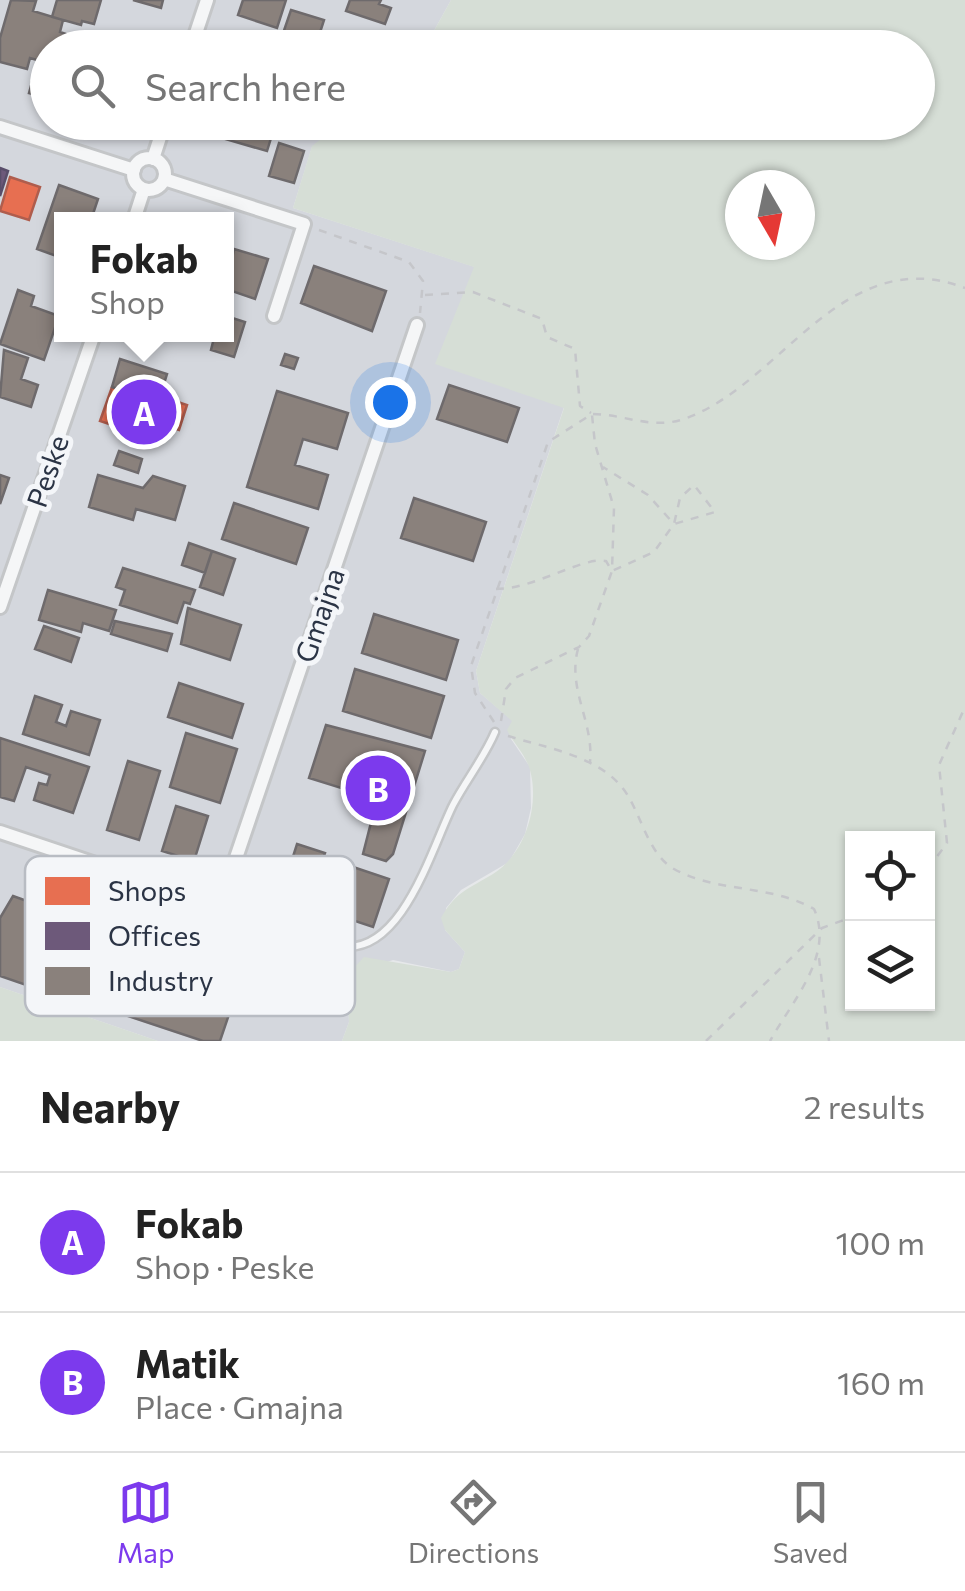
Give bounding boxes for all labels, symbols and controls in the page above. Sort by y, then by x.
search box [30,30,935,140]
icon: search [65,58,120,113]
text: Search here [145,62,346,109]
north arrow [725,170,815,260]
popup [54,212,234,342]
text: Fokab [90,234,198,281]
text: Shop [90,281,165,321]
pin: A [112,374,176,450]
your location [365,377,416,428]
street label: Peske [19,431,75,511]
street label: Gmajna [287,563,351,667]
pin: B [346,750,410,826]
map controls [845,831,935,1011]
button: locate [845,831,935,921]
legend [25,856,355,1016]
text: Shops [108,873,186,907]
text: Offices [108,918,201,952]
button: layers [845,921,935,1011]
text: Industry [108,963,214,997]
text: Nearby [40,1080,180,1132]
text: 2 results [804,1086,925,1126]
text: Fokab [135,1199,244,1246]
text: A [61,1222,84,1262]
text: 100 m [836,1222,925,1262]
text: Shop · Peske [135,1246,314,1286]
text: Matik [135,1339,240,1386]
text: B [62,1362,83,1402]
text: 160 m [837,1362,925,1402]
text: Place · Gmajna [135,1386,344,1426]
tab: Map [117,1475,174,1569]
tab: Directions [408,1475,539,1569]
tab: Saved [773,1475,848,1569]

